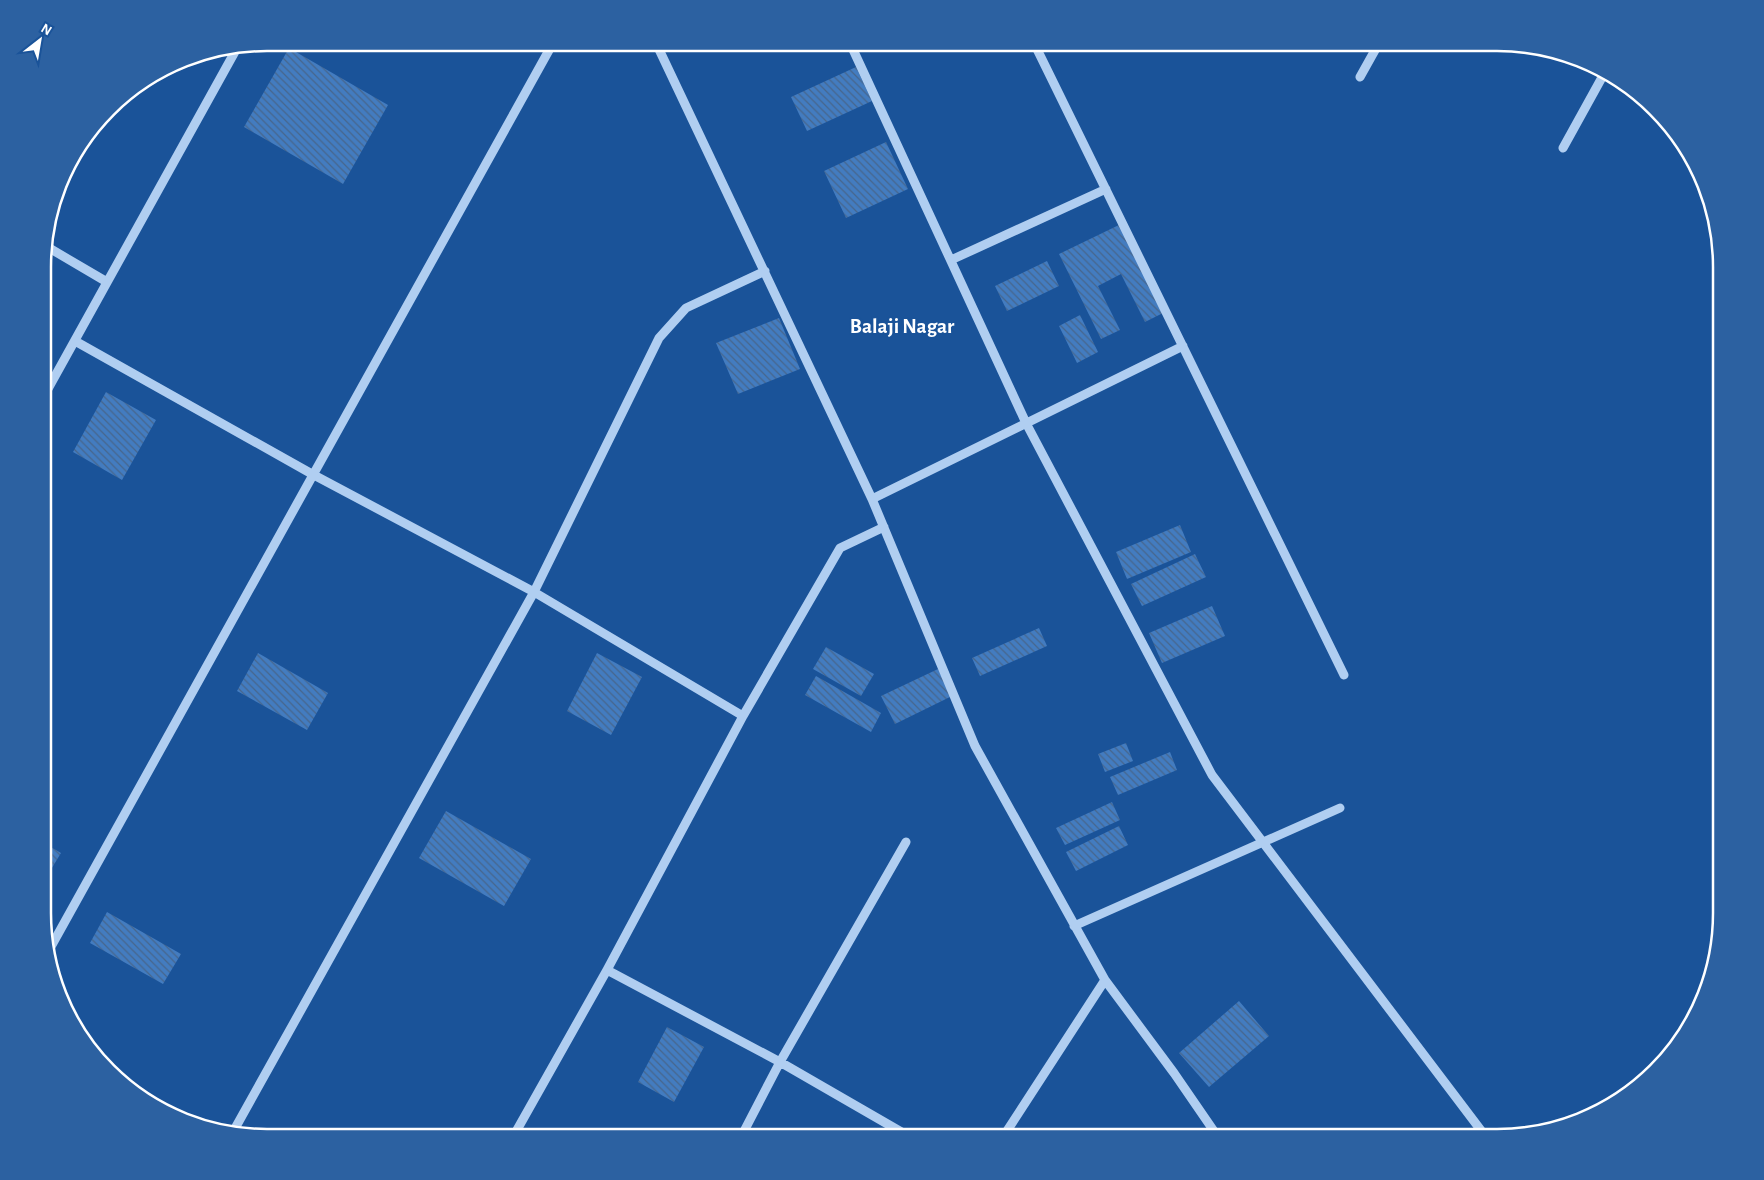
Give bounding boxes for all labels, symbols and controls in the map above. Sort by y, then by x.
north arrow [15,15,65,65]
text: N [38,21,54,38]
district label: Balaji Nagar [850,316,955,337]

